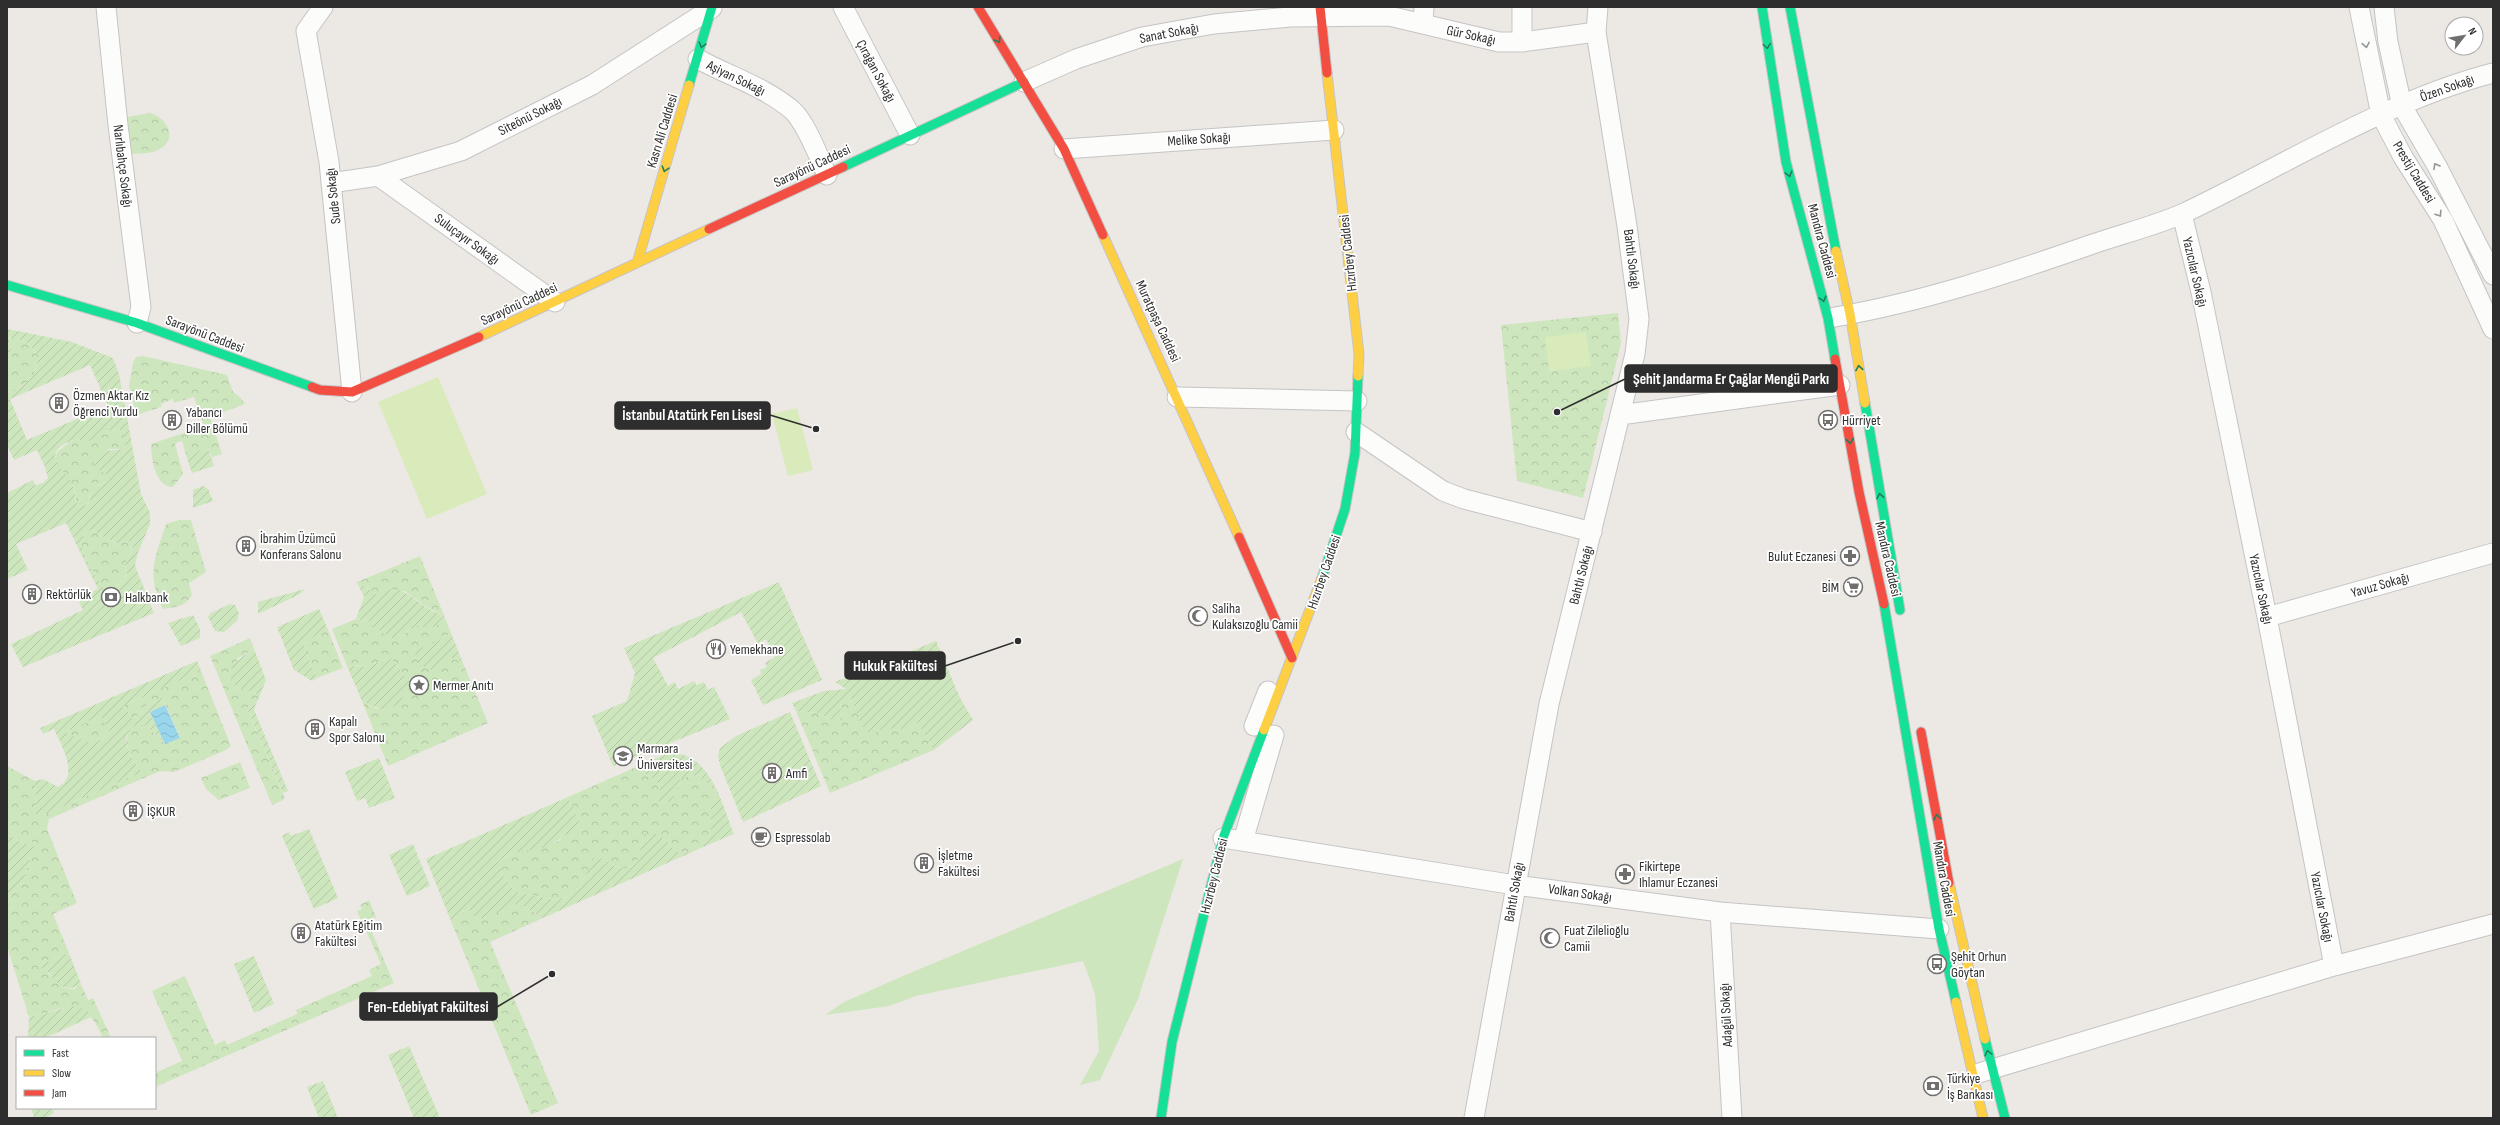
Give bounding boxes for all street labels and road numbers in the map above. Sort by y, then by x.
street label: Sanat Sokağı [1138,19,1200,47]
street label: Gür Sokağı [1445,22,1497,48]
street label: Çırağan Sokağı [852,37,900,105]
street label: Aşiyan Sokağı [703,56,768,99]
street label: Özen Sokağı [2418,70,2476,106]
street label: Kasrı Ali Caddesi [643,92,681,170]
street label: Siteönü Sokağı [495,93,565,139]
street label: Narlıbahçe Sokağı [110,124,136,208]
street label: Melike Sokağı [1167,128,1231,150]
street label: Prestij Caddesi [2389,138,2439,206]
street label: Sarayönü Caddesi [771,141,853,191]
street label: Sude Sokağı [322,167,344,225]
street label: Mandıra Caddesi [1804,202,1840,280]
street label: Suluçayır Sokağı [431,210,503,268]
street label: Hızırbey Caddesi [1336,214,1360,292]
street label: Bahtlı Sokağı [1620,228,1644,290]
street label: Yazıcılar Sokağı [2179,235,2211,309]
street label: Muratpaşa Caddesi [1132,277,1184,365]
street label: Sarayönü Caddesi [478,279,560,329]
street label: Sarayönü Caddesi [163,311,247,357]
street label: Mandıra Caddesi [1871,520,1905,598]
street label: Hızırbey Caddesi [1303,533,1345,611]
street label: Bahtlı Sokağı [1565,544,1597,606]
street label: Yazıcılar Sokağı [2245,552,2277,626]
street label: Yavuz Sokağı [2349,569,2411,601]
street label: Hızırbey Caddesi [1196,836,1232,916]
street label: Mandıra Caddesi [1929,840,1959,918]
street label: Bahtlı Sokağı [1500,861,1528,923]
street label: Yazıcılar Sokağı [2307,870,2337,944]
street label: Volkan Sokağı [1547,880,1613,906]
street label: Adagül Sokağı [1716,983,1736,1048]

